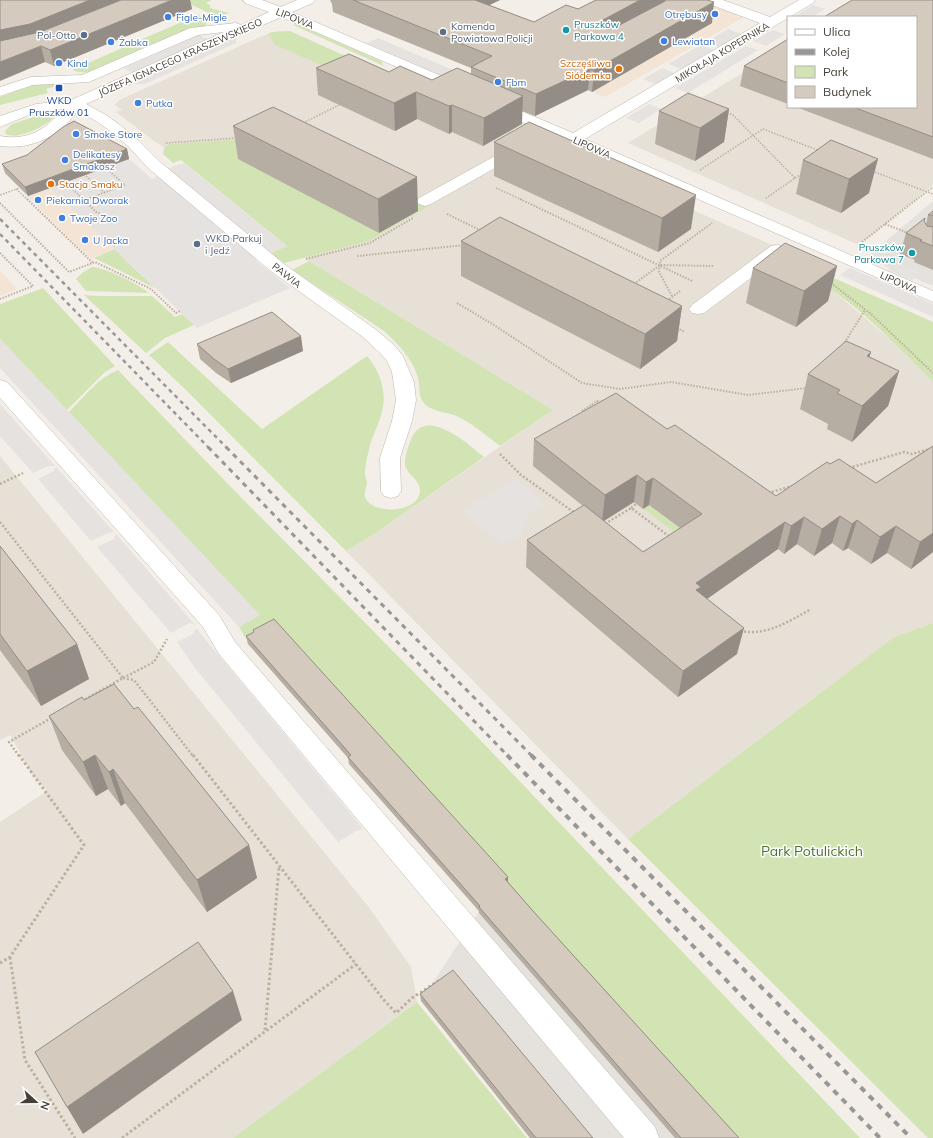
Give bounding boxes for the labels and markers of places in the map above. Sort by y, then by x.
place label: Otrębusy [665,8,708,21]
marker: Otrębusy [710,9,720,19]
place label: Figle-Migle [176,11,227,24]
marker: Figle-Migle [163,12,173,22]
place label: Pruszków Parkowa 4 [574,18,624,43]
place label: Komenda Powiatowa Policji [451,20,533,45]
marker: Pruszków Parkowa 4 [561,25,571,35]
marker: Komenda Powiatowa Policji [438,27,448,37]
place label: Pol-Otto [37,29,76,42]
marker: Pol-Otto [79,30,89,40]
place label: Lewiatan [672,35,715,48]
place label: Żabka [119,36,148,49]
marker: Lewiatan [659,36,669,46]
marker: Żabka [106,37,116,47]
place label: Kind [67,57,88,70]
place label: Szczęśliwa Siódemka [560,57,611,82]
marker: Kind [54,58,64,68]
marker: Szczęśliwa Siódemka [614,64,624,74]
place label: Fbm [506,76,527,89]
marker: Fbm [493,77,503,87]
marker: WKD Pruszków 01 [54,83,64,93]
place label: WKD Pruszków 01 [29,94,89,119]
place label: Putka [146,97,173,110]
marker: Putka [133,98,143,108]
place label: Smoke Store [84,128,142,141]
marker: Smoke Store [71,129,81,139]
place label: Delikatesy Smakosz [73,148,122,173]
marker: Delikatesy Smakosz [60,155,70,165]
place label: Stacja Smaku [59,178,123,191]
marker: Stacja Smaku [46,179,56,189]
place label: Piekarnia Dworak [46,194,129,207]
marker: Piekarnia Dworak [33,195,43,205]
place label: Twoje Zoo [70,212,118,225]
marker: Twoje Zoo [57,213,67,223]
place label: WKD Parkuj i Jedź [205,232,262,257]
place label: U Jacka [93,234,128,247]
marker: U Jacka [80,235,90,245]
marker: WKD Parkuj i Jedź [192,239,202,249]
place label: Pruszków Parkowa 7 [854,241,904,266]
marker: Pruszków Parkowa 7 [907,248,917,258]

